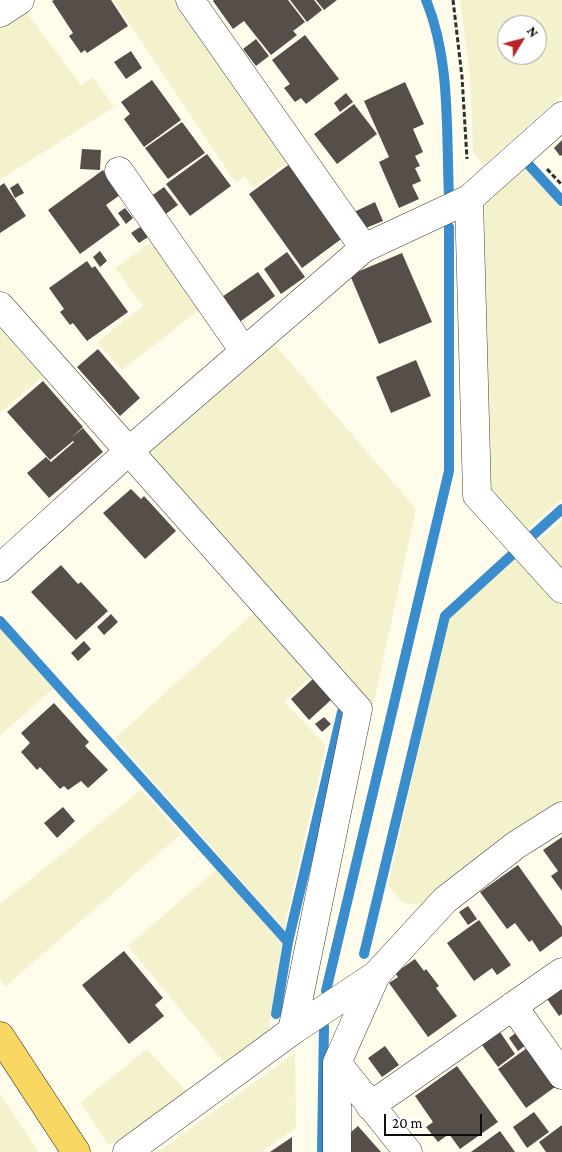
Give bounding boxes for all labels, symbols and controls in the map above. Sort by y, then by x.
north arrow [497,15,547,65]
text: N [524,23,542,40]
scale bar [387,1104,484,1136]
text: 20 m [392,1115,423,1131]

